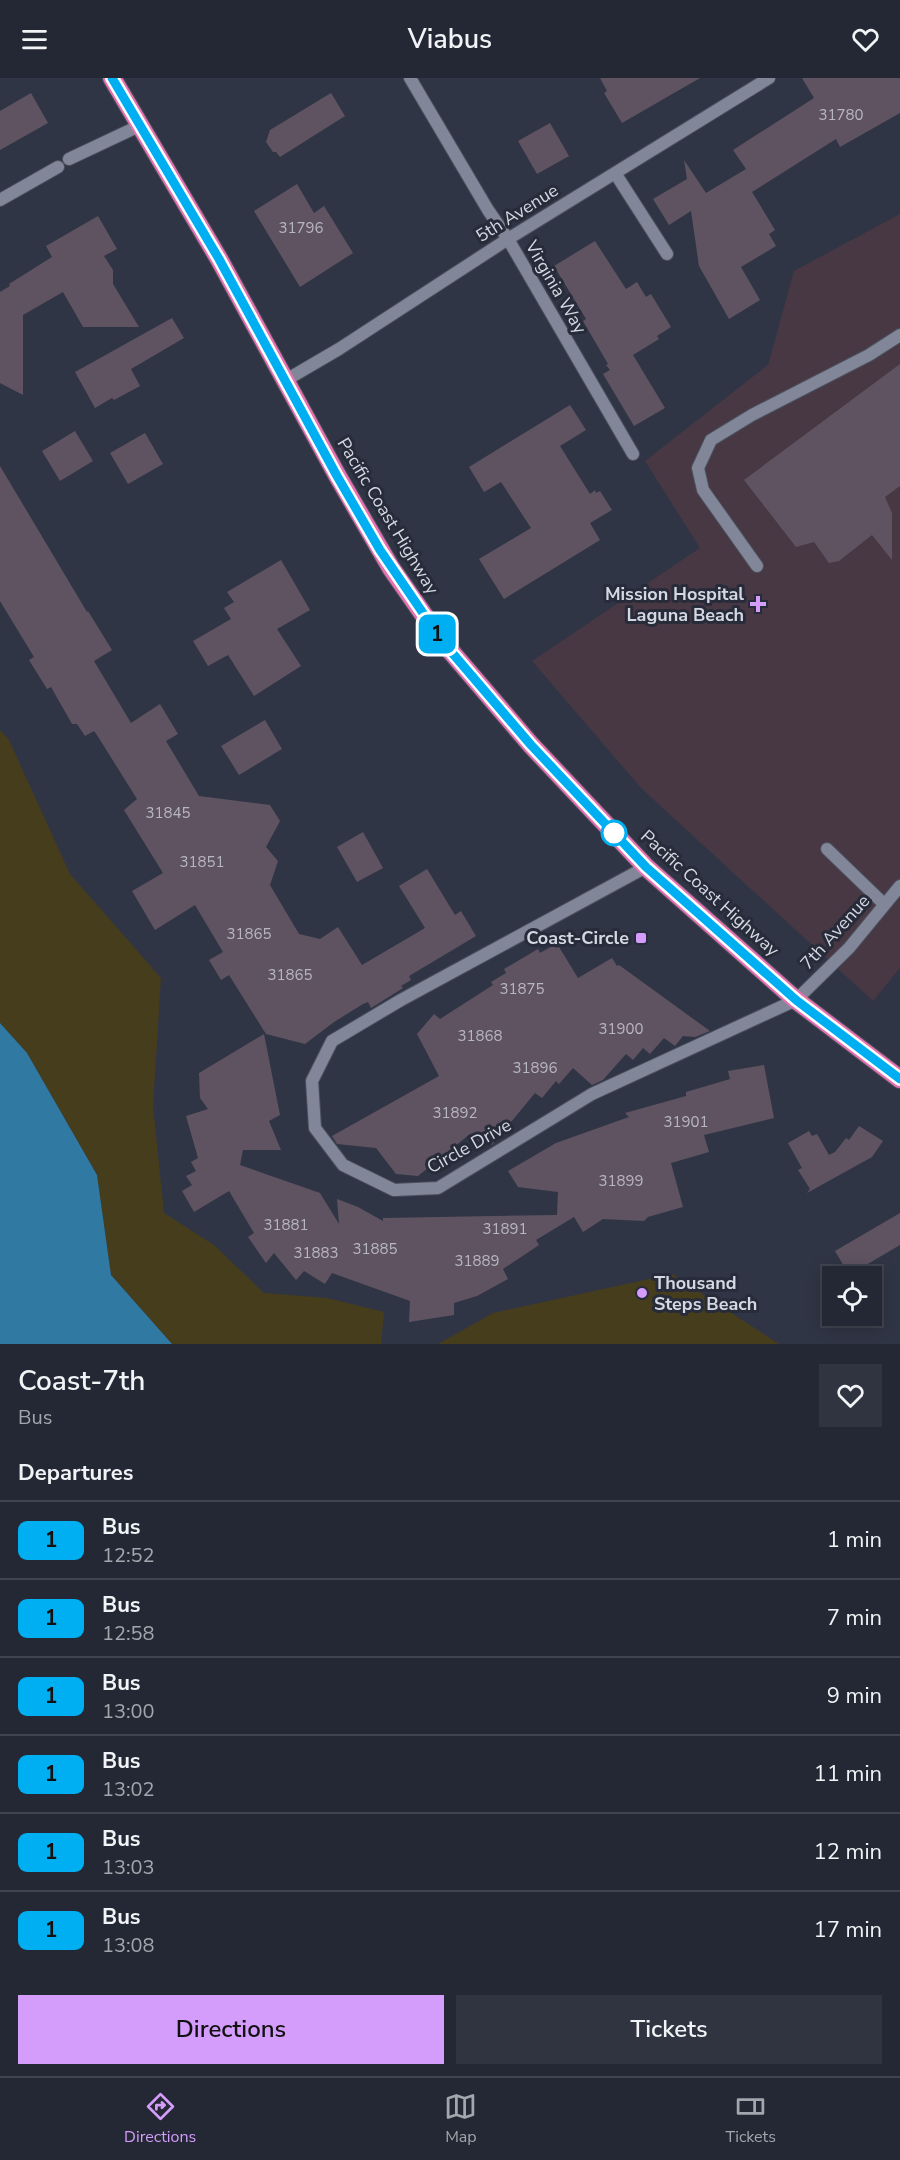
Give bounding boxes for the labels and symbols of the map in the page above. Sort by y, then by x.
house number: 31780 [818,105,864,125]
street label: 5th Avenue [471,178,563,248]
house number: 31796 [278,218,324,238]
street label: Virginia Way [519,235,593,339]
street label: Pacific Coast Highway [332,433,445,599]
place label: Mission Hospital Laguna Beach [605,582,744,627]
marker: Mission Hospital Laguna Beach [749,595,767,613]
line badge: 1 [418,614,456,654]
house number: 31845 [145,803,191,823]
unlabelled marker [601,820,627,846]
street label: Pacific Coast Highway [636,824,785,962]
house number: 31851 [179,852,225,872]
street label: 7th Avenue [795,889,875,975]
house number: 31865 [226,924,272,944]
place label: Coast-Circle [526,926,629,950]
marker: Coast-Circle [634,931,648,945]
house number: 31865 [267,965,313,985]
house number: 31875 [499,979,545,999]
house number: 31900 [598,1019,644,1039]
house number: 31868 [457,1026,503,1046]
house number: 31896 [512,1058,558,1078]
house number: 31892 [432,1103,478,1123]
house number: 31901 [663,1112,709,1132]
street label: Circle Drive [422,1113,516,1179]
house number: 31899 [598,1171,644,1191]
house number: 31881 [263,1215,309,1235]
house number: 31891 [482,1219,528,1239]
house number: 31885 [352,1239,398,1259]
house number: 31883 [293,1243,339,1263]
house number: 31889 [454,1251,500,1271]
place label: Thousand Steps Beach [654,1271,757,1316]
marker: Thousand Steps Beach [635,1286,649,1300]

